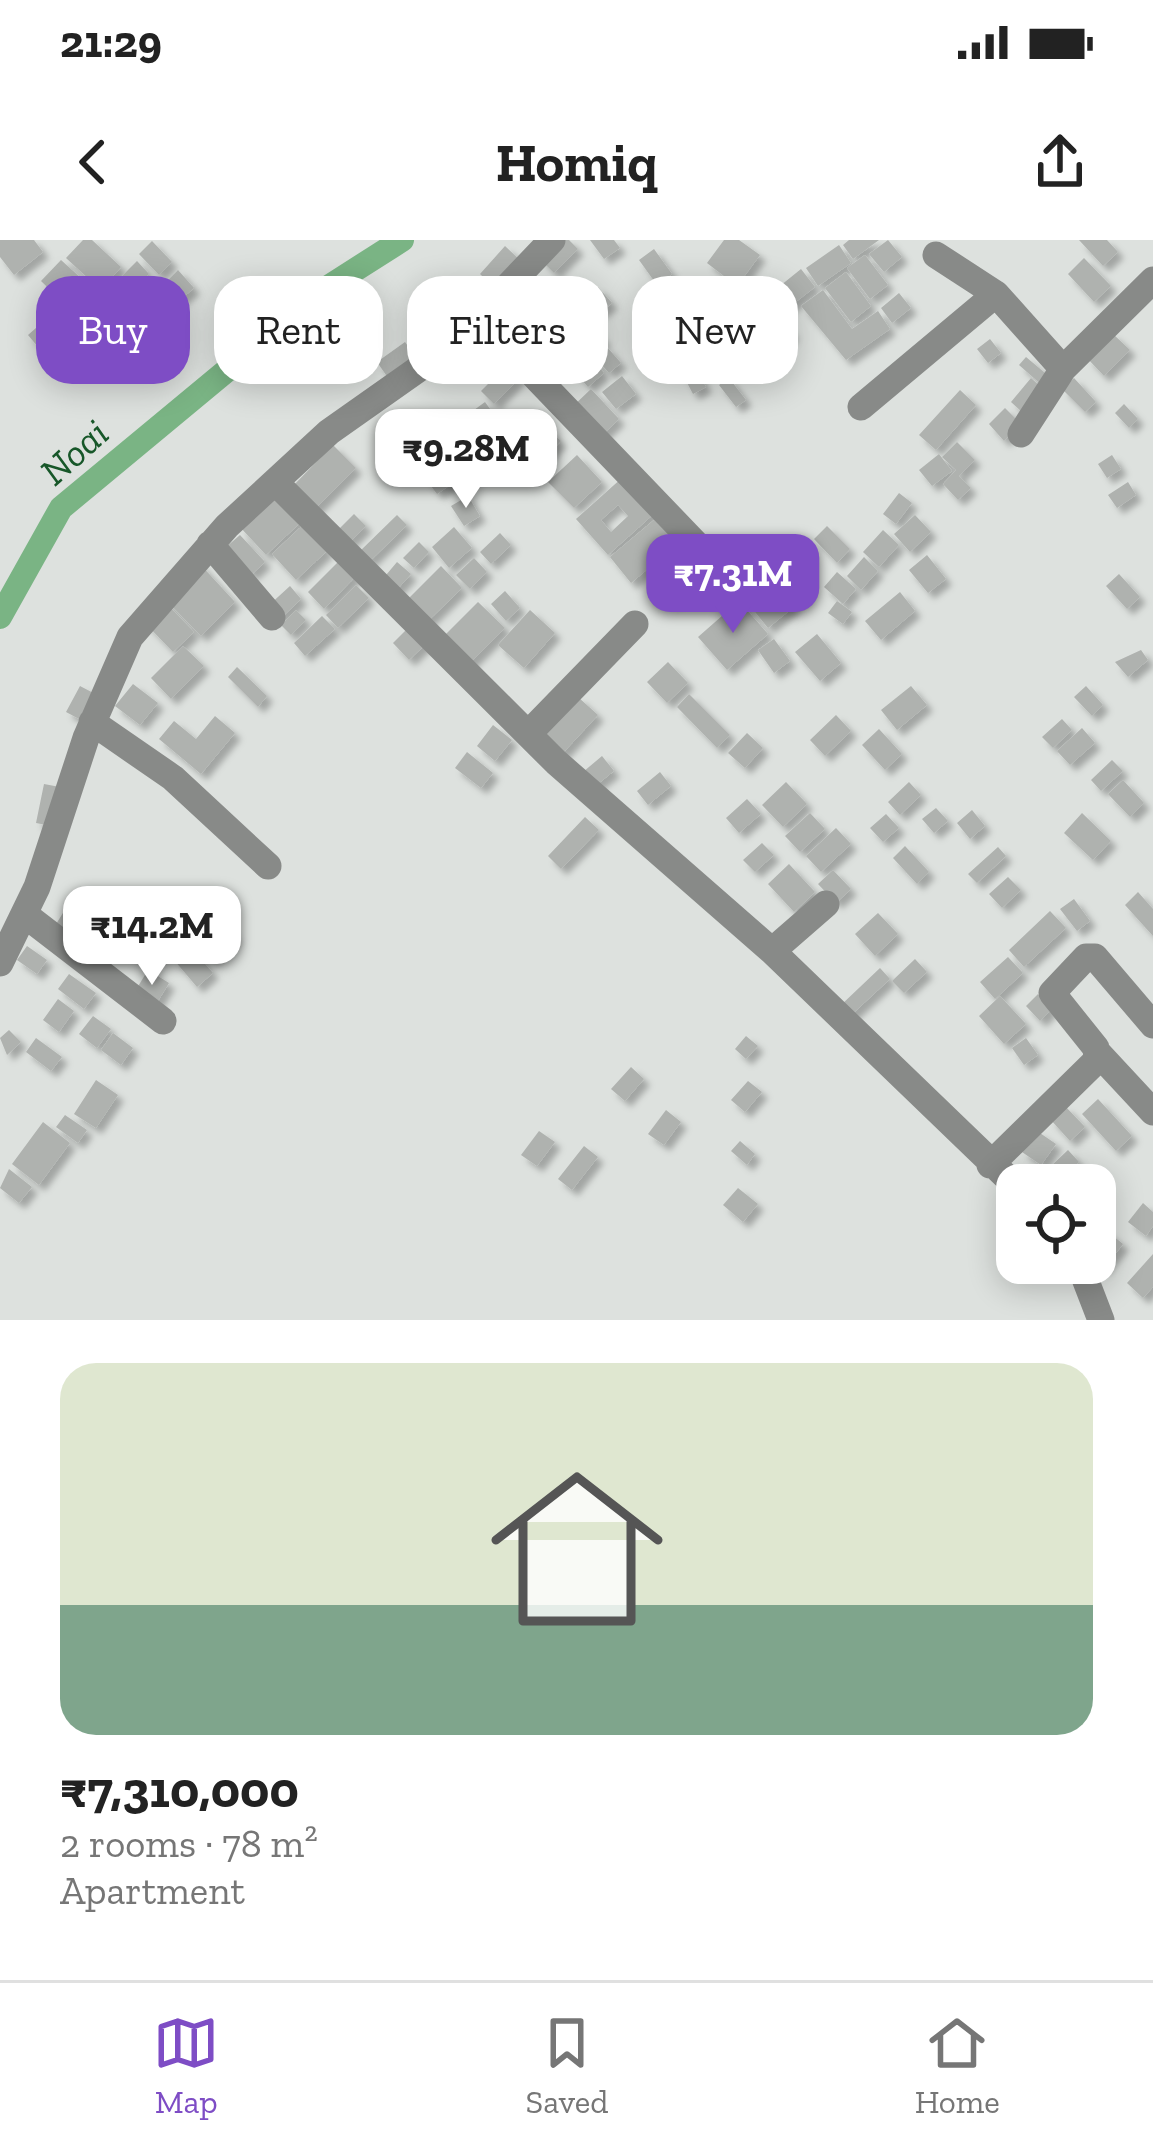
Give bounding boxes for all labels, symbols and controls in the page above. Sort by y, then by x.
text: 21:29 [60,15,162,69]
icon: back [60,129,126,195]
icon: share [1027,129,1093,195]
text: Homiq [496,130,657,195]
chip: Buy [36,276,190,384]
chip: Rent [214,276,383,384]
chip: Filters [407,276,608,384]
chip: New [632,276,798,384]
water label: Noai [30,409,118,495]
pin: ₹9.28M [368,409,564,511]
text: ₹9.28M [402,424,530,471]
pin: ₹7.31M [635,534,831,636]
text: ₹7.31M [673,549,793,596]
pin: ₹14.2M [54,886,250,988]
text: ₹14.2M [90,901,214,948]
map controls [996,1164,1116,1284]
button: locate [996,1164,1116,1284]
icon: home [469,1441,685,1657]
text: ₹7,310,000 [60,1759,299,1820]
text: 2 rooms · 78 m² [60,1820,318,1867]
text: Apartment [60,1867,245,1914]
tab: Map [153,2010,219,2121]
tab: Saved [526,2010,608,2121]
tab: Home [915,2010,1000,2121]

